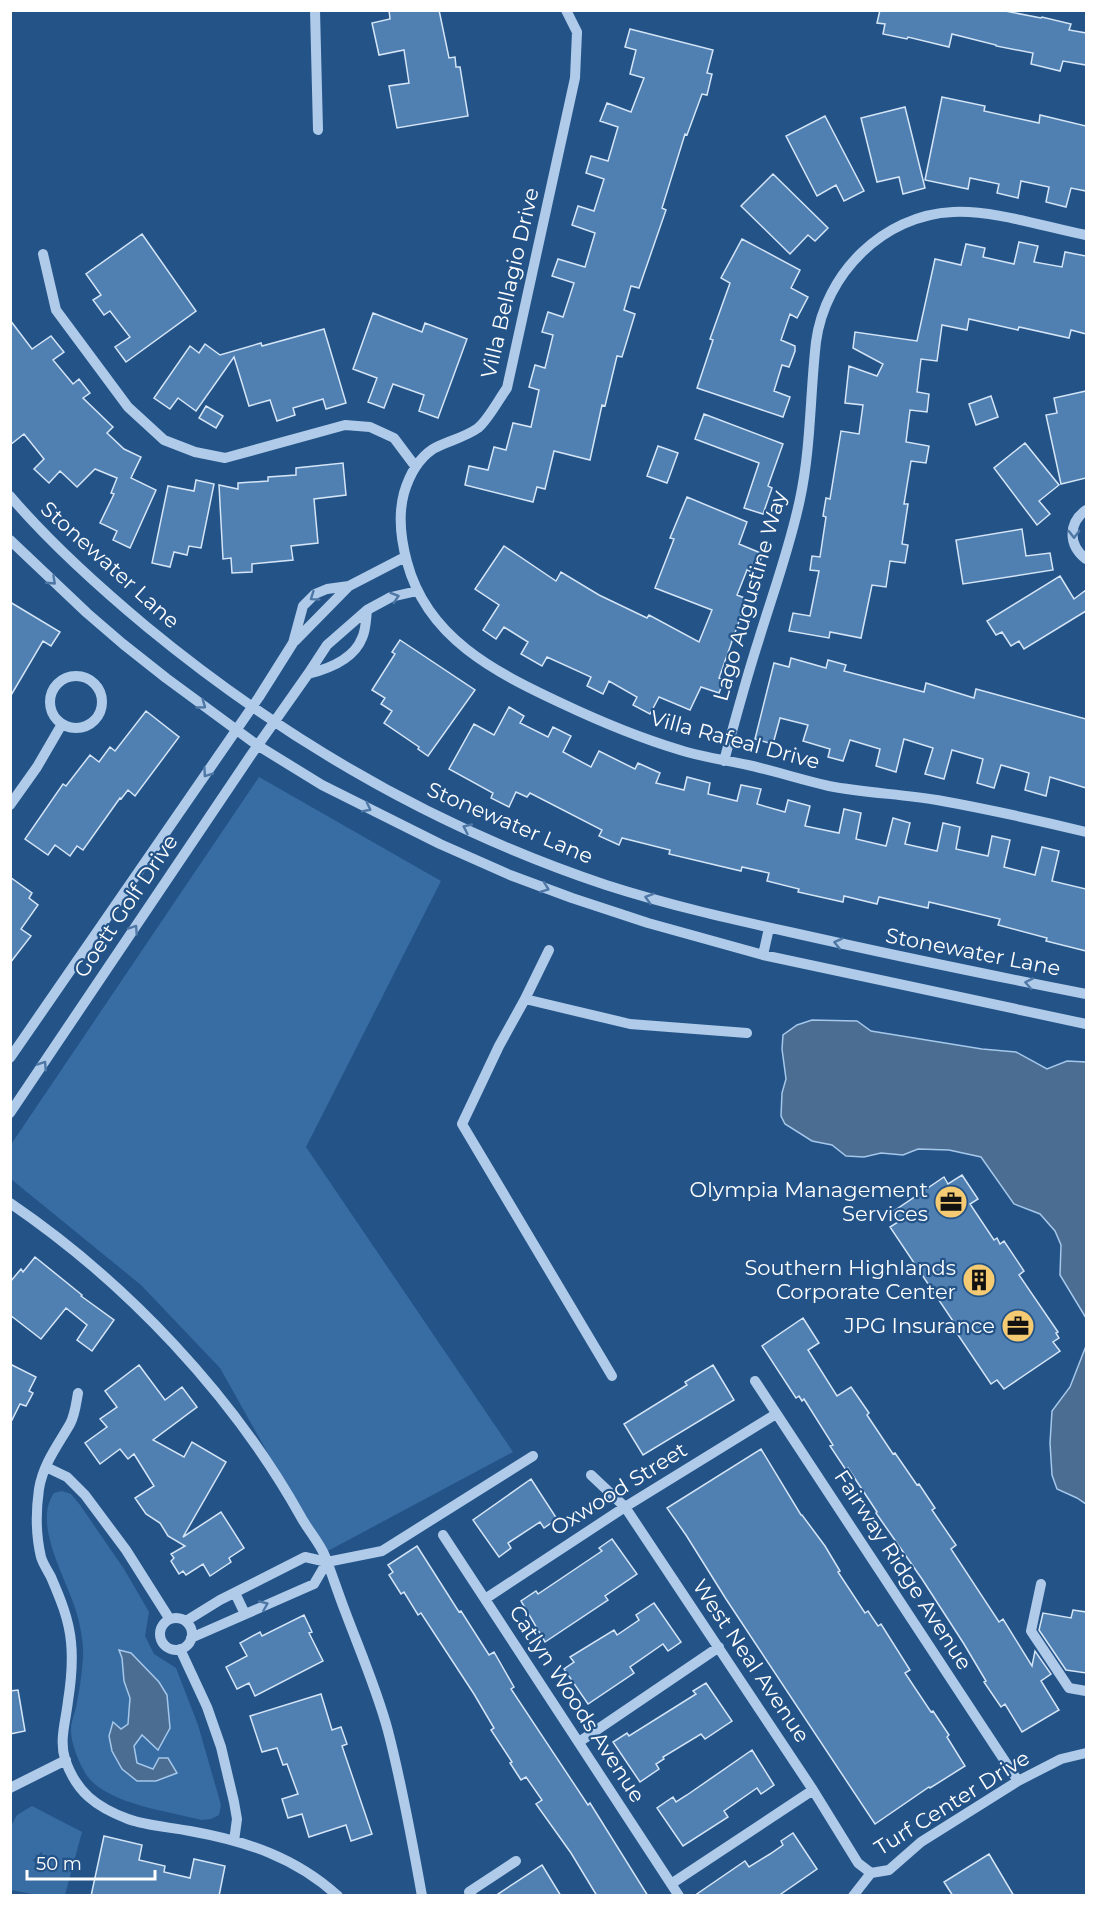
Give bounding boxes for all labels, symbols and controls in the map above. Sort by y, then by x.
street label: Villa Bellagio Drive [475,185,544,381]
street label: Lago Augustine Way [708,487,792,704]
street label: Stonewater Lane [36,496,185,633]
one-way arrow [1068,530,1080,539]
one-way arrow [45,573,56,584]
one-way arrow [310,589,321,600]
one-way arrow [389,592,400,604]
one-way arrow [196,698,207,709]
street label: Villa Rafeal Drive [648,705,823,774]
one-way arrow [203,766,214,777]
street label: Stonewater Lane [424,776,597,869]
one-way arrow [361,801,372,813]
one-way arrow [462,824,473,836]
street label: Goett Golf Drive [69,829,183,982]
one-way arrow [539,881,550,894]
one-way arrow [644,893,655,905]
street label: Stonewater Lane [883,922,1063,981]
one-way arrow [127,925,138,936]
one-way arrow [833,938,843,951]
one-way arrow [1024,977,1034,990]
one-way arrow [36,1060,47,1071]
place label: Olympia Management Services [690,1177,928,1226]
office icon: Olympia Management Services [933,1184,969,1220]
place label: Southern Highlands Corporate Center [744,1255,956,1304]
building icon: Southern Highlands Corporate Center [961,1262,997,1298]
office icon: JPG Insurance [1000,1308,1036,1344]
place label: JPG Insurance [843,1313,995,1338]
street label: Oxwood Street [546,1437,691,1540]
street label: Fairway Ridge Avenue [829,1465,977,1674]
street label: West Neal Avenue [688,1574,815,1747]
street label: Catlyn Woods Avenue [504,1600,651,1807]
one-way arrow [258,1601,269,1613]
street label: Turf Center Drive [870,1745,1034,1860]
scale bar [27,1843,154,1881]
text: 50 m [36,1853,82,1875]

